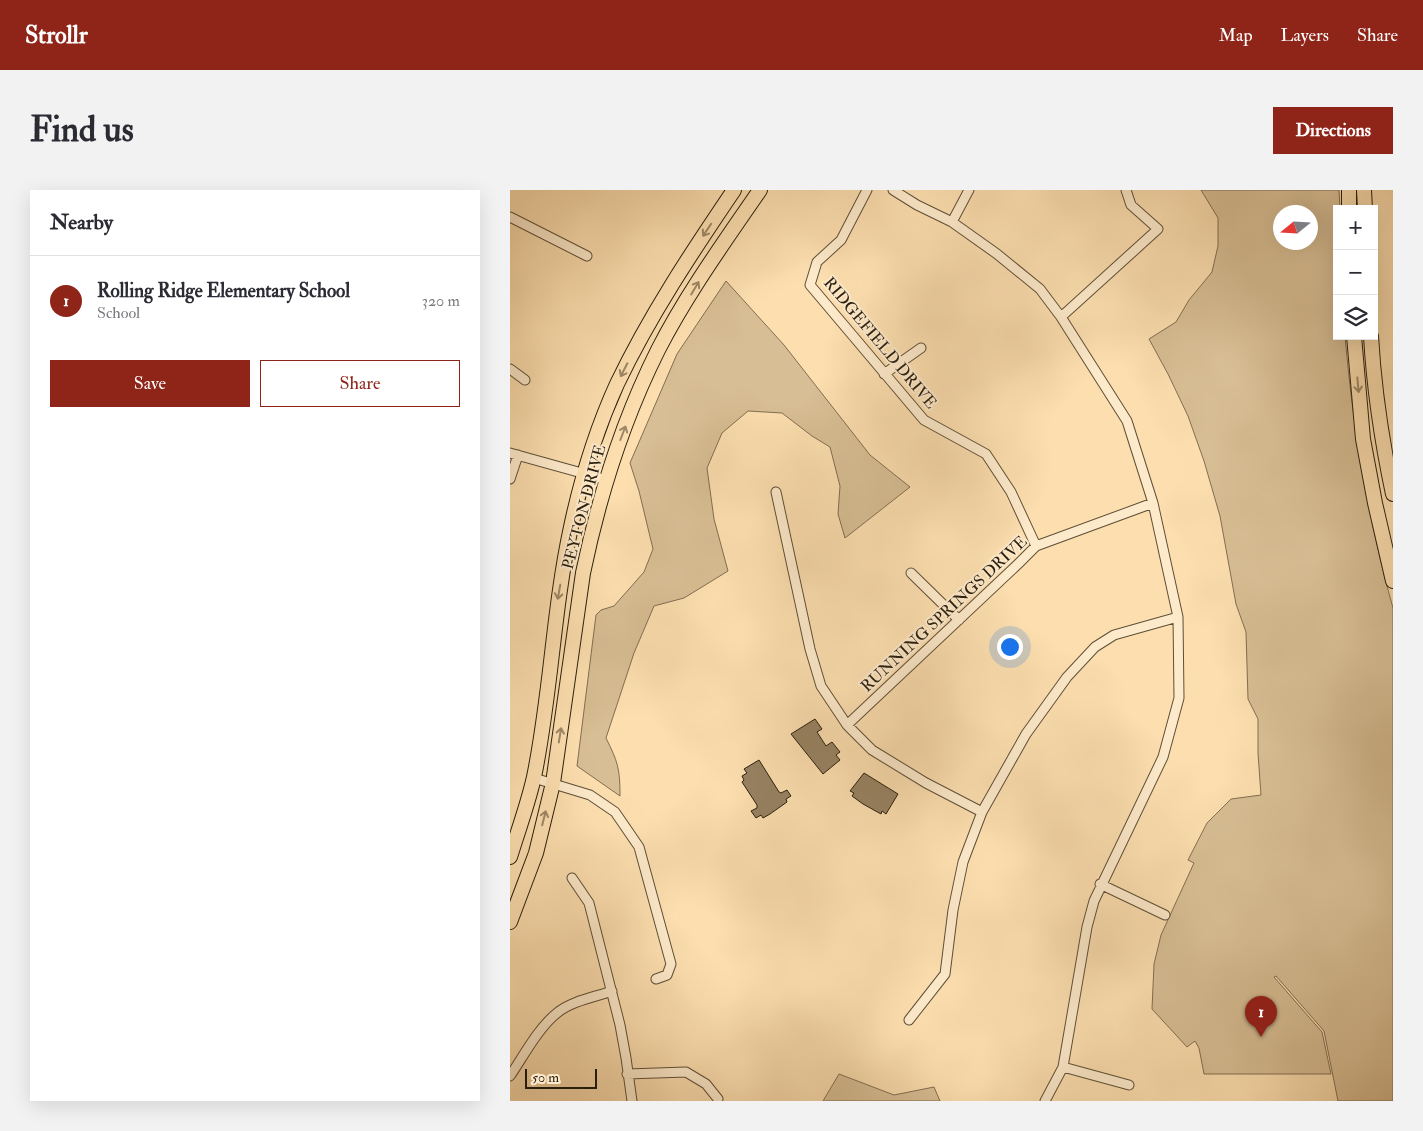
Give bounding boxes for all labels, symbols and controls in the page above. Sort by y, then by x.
text: Strollr [25,20,88,51]
text: Map [1219,24,1253,47]
text: Layers [1281,24,1329,47]
text: Share [1357,24,1398,47]
button: Directions [1273,107,1393,154]
text: Find us [30,108,134,152]
north arrow [1273,205,1318,250]
map controls [1333,205,1378,340]
button: + [1333,205,1378,250]
text: Nearby [50,209,113,236]
one-way arrow [702,223,712,237]
button: − [1333,250,1378,295]
street label: RIDGEFIELD DRIVE [819,273,941,413]
text: Rolling Ridge Elementary School [97,279,350,303]
one-way arrow [690,282,700,296]
text: 1 [63,291,69,311]
text: 320 m [422,291,460,311]
button: layers [1333,295,1378,340]
text: School [97,303,140,323]
button: Save [50,360,250,407]
button: Share [260,360,460,407]
one-way arrow [619,362,628,377]
one-way arrow [1354,377,1363,393]
one-way arrow [619,426,628,441]
street label: PEYTON DRIVE [558,443,610,571]
street label: RUNNING SPRINGS DRIVE [857,532,1031,696]
one-way arrow [554,584,564,600]
your location [997,634,1023,660]
one-way arrow [555,727,565,743]
one-way arrow [540,811,549,827]
pin: 1 [1245,996,1277,1037]
scale bar [525,1066,598,1089]
text: 50 m [532,1069,559,1086]

